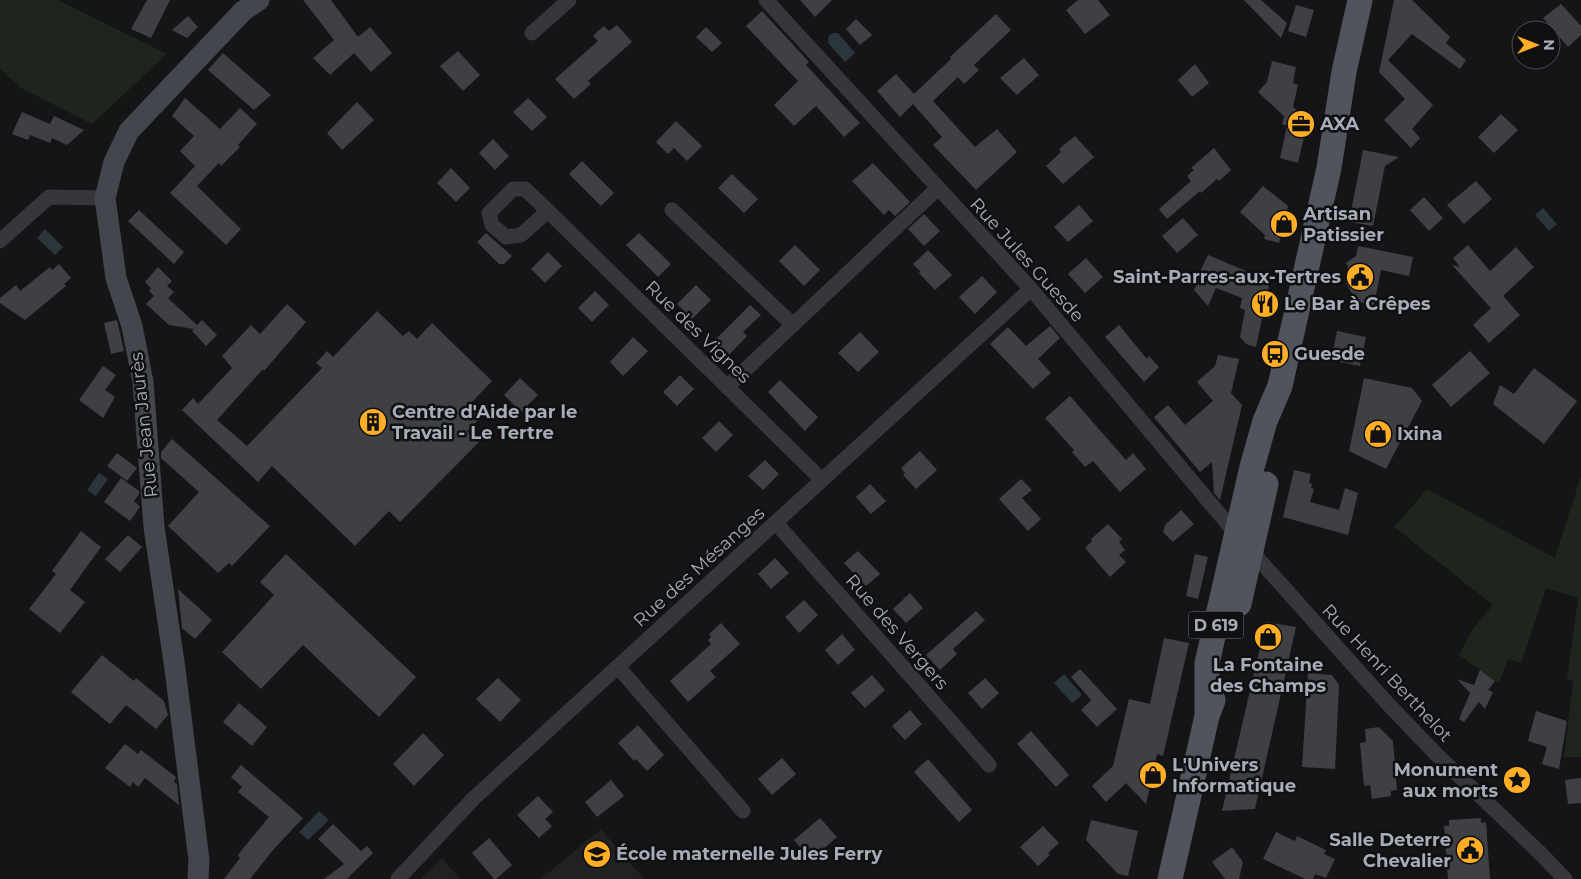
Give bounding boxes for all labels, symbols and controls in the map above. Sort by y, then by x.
north arrow [1511,20,1561,70]
text: N [1540,39,1558,51]
office icon: AXA [1286,109,1316,139]
place label: AXA [1319,113,1359,135]
street label: Rue Jules Guesde [965,193,1089,327]
place label: Artisan Patissier [1302,203,1384,246]
shop icon: Artisan Patissier [1269,209,1299,239]
public building icon: Saint-Parres-aux-Tertres [1345,262,1375,292]
place label: Saint-Parres-aux-Tertres [1113,266,1341,288]
street label: Rue des Vignes [641,276,756,388]
restaurant icon: Le Bar à Crêpes [1250,289,1280,319]
place label: Le Bar à Crêpes [1284,293,1431,315]
bus stop icon: Guesde [1260,339,1290,369]
place label: Guesde [1294,343,1365,365]
street label: Rue Jean Jaurès [125,351,163,499]
place label: Centre d'Aide par le Travail - Le Tertre [392,401,577,444]
building icon: Centre d'Aide par le Travail - Le Tertre [358,407,388,437]
shop icon: Ixina [1363,419,1393,449]
place label: Ixina [1397,423,1443,445]
street label: Rue des Mésanges [629,502,769,632]
street label: Rue des Vergers [841,570,953,694]
street label: Rue Henri Berthelot [1317,599,1457,747]
road number: D 619 [1188,612,1244,638]
shop icon: La Fontaine des Champs [1253,622,1283,652]
place label: La Fontaine des Champs [1210,654,1326,697]
place label: L'Univers Informatique [1172,754,1296,797]
place label: Monument aux morts [1394,759,1498,802]
shop icon: L'Univers Informatique [1138,760,1168,790]
place icon: Monument aux morts [1502,765,1532,795]
place label: Salle Deterre Chevalier [1329,829,1451,872]
public building icon: Salle Deterre Chevalier [1455,835,1485,865]
school or university icon: École maternelle Jules Ferry [582,839,612,869]
place label: École maternelle Jules Ferry [616,843,883,865]

